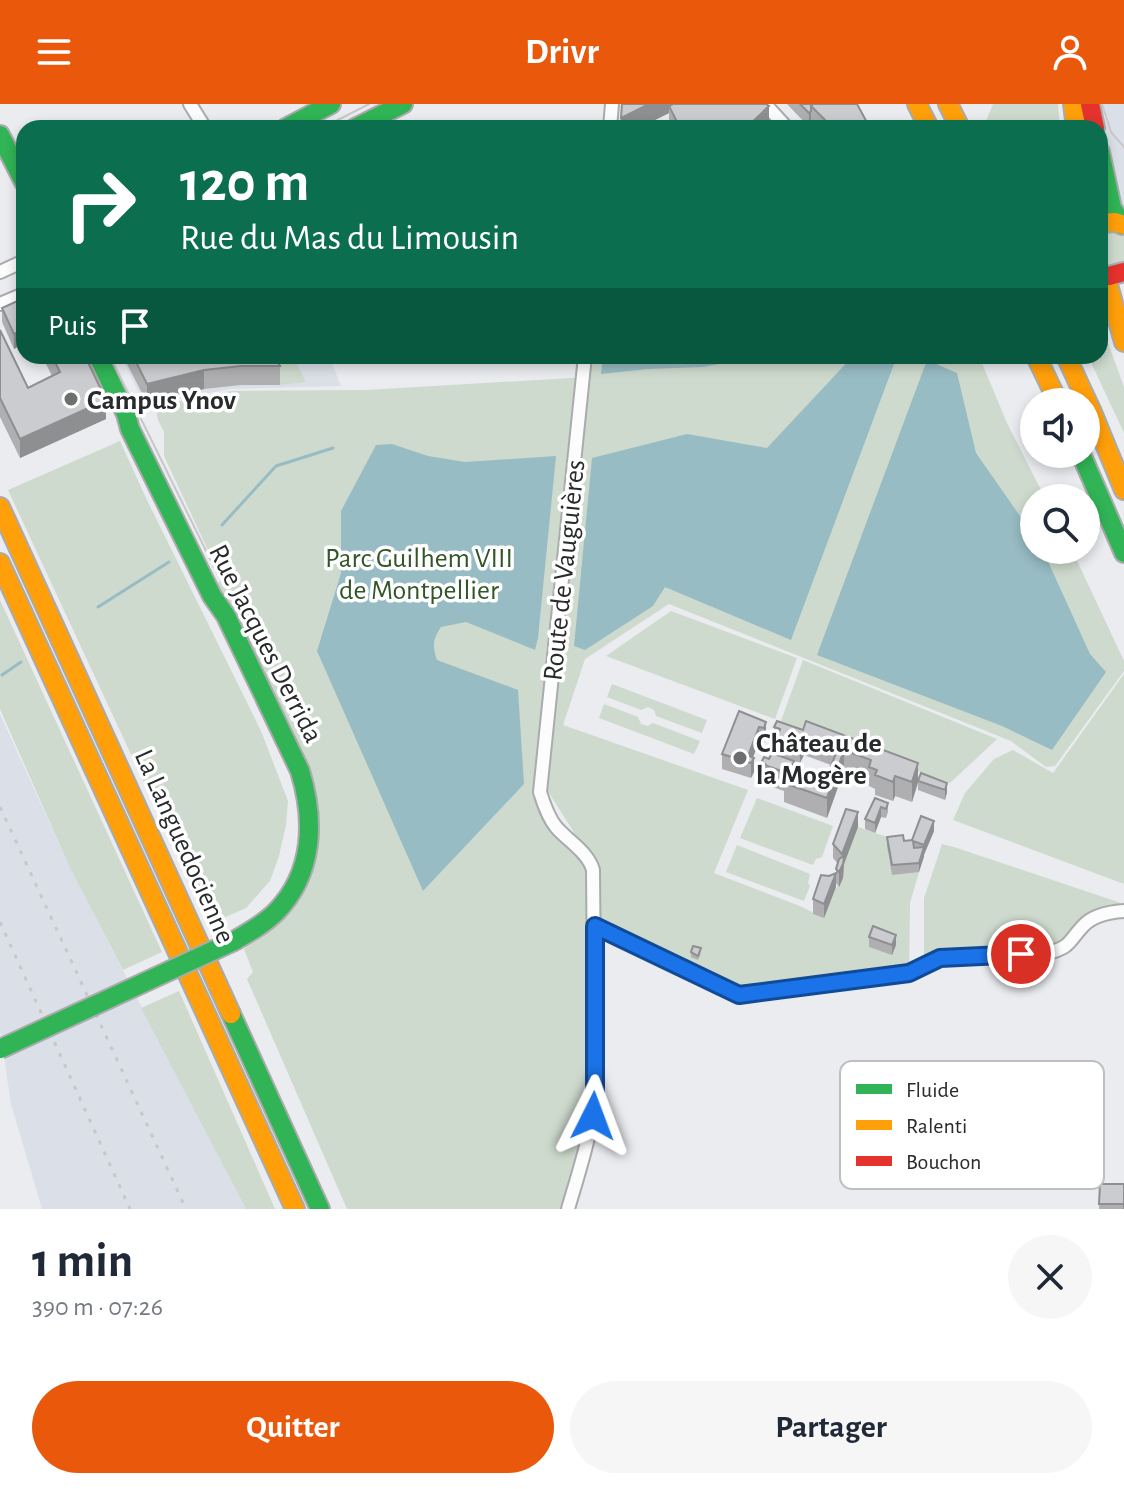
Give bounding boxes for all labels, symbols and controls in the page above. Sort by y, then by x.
icon: menu [32,30,76,74]
icon: person [1048,30,1092,74]
text: Drivr [525,34,599,70]
icon: right [48,152,152,256]
text: 120 m [180,155,309,211]
text: Rue du Mas du Limousin [180,220,519,256]
icon: arrive [113,304,157,348]
text: Puis [48,311,97,341]
place label: Campus Ynov [87,387,237,415]
map controls [1020,388,1100,564]
button: sound [1020,388,1100,468]
marker: Campus Ynov [62,390,80,408]
street label: Route de Vauguières [539,458,591,682]
button: search [1020,484,1100,564]
street label: Rue Jacques Derrida [203,540,327,748]
park label: Parc Guilhem VIII de Montpellier [325,545,513,605]
place label: Château de la Mogère [756,730,882,790]
street label: La Languedocienne [129,746,239,948]
marker: Château de la Mogère [731,749,749,767]
pin [987,920,1055,988]
icon: arrive [999,932,1043,976]
legend [840,1061,1104,1189]
position arrow [551,1074,635,1158]
text: Fluide [906,1079,959,1101]
text: Ralenti [906,1115,967,1137]
text: Bouchon [906,1151,981,1173]
button: close [1008,1235,1092,1319]
text: 1 min [32,1238,133,1286]
text: 390 m · 07:26 [32,1294,163,1320]
button: Quitter [32,1381,554,1473]
button: Partager [570,1381,1092,1473]

